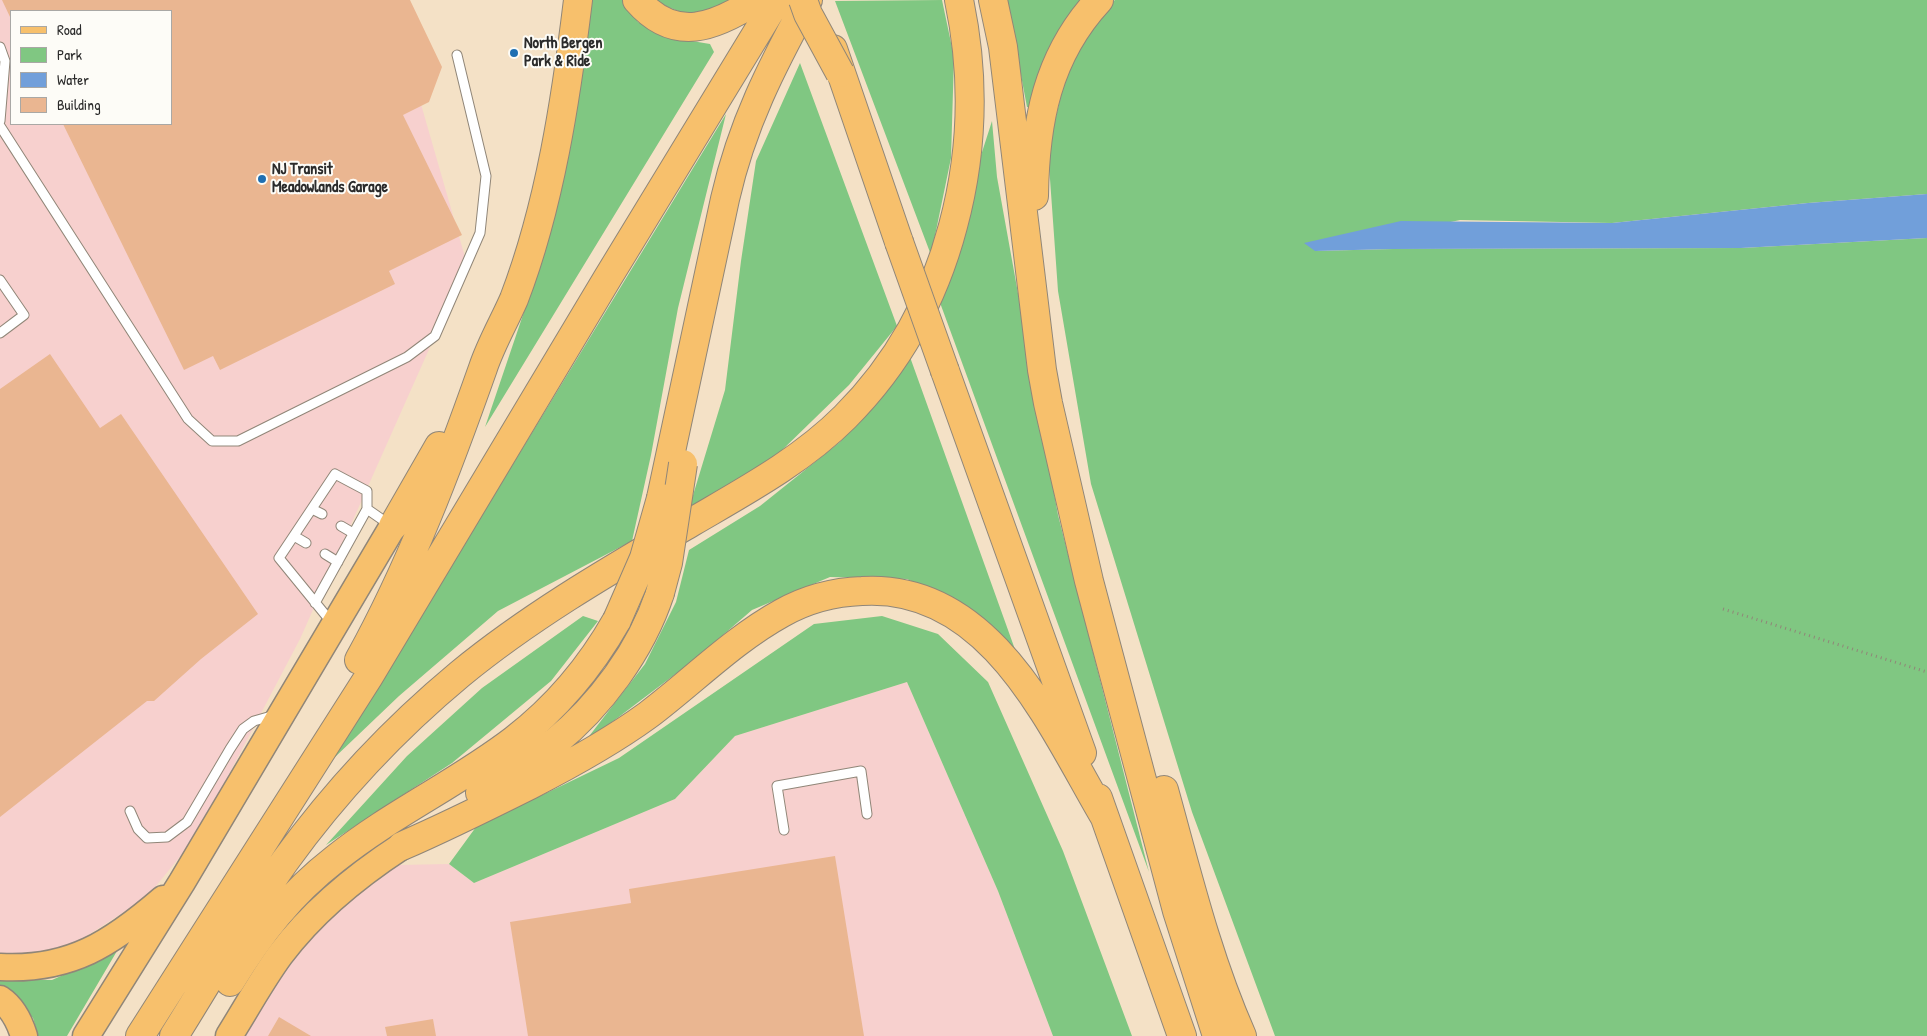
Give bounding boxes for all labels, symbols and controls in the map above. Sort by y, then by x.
legend [10,10,172,125]
text: Road [57,19,82,40]
place label: North Bergen Park & Ride [524,34,602,72]
text: Park [57,44,82,65]
marker: North Bergen Park & Ride [508,47,520,59]
text: Water [57,69,89,90]
text: Building [57,94,101,115]
place label: NJ Transit Meadowlands Garage [272,160,388,198]
marker: NJ Transit Meadowlands Garage [256,173,268,185]

